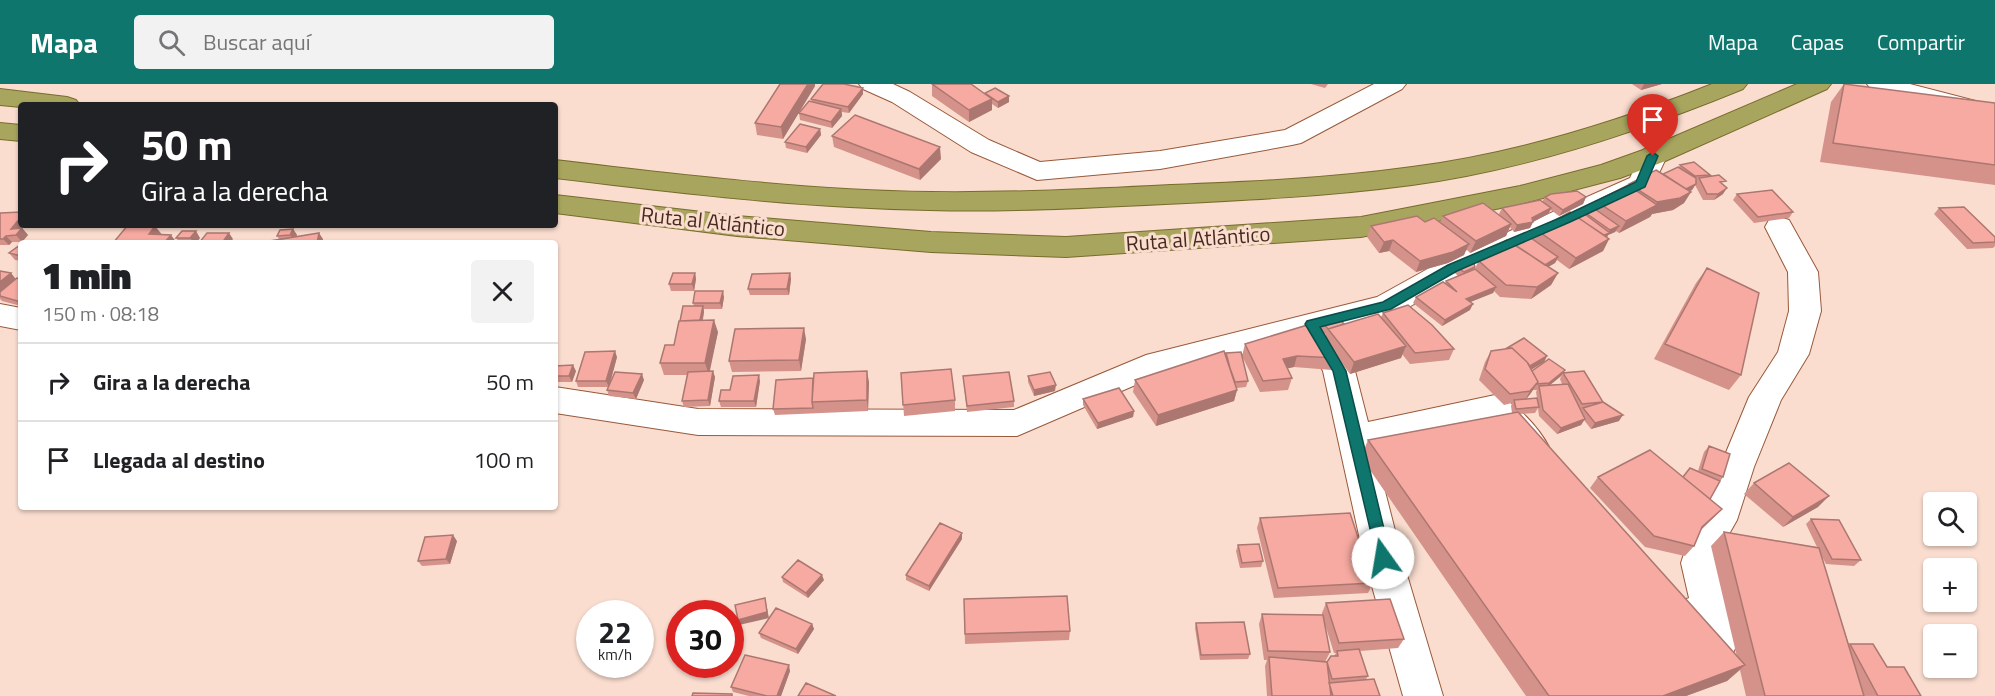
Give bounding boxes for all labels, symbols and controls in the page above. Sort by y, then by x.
search box [134,15,554,69]
text: Mapa [30,21,98,64]
text: Buscar aquí [203,25,311,59]
icon: search [155,26,188,59]
text: Mapa [1708,26,1758,58]
text: Capas [1791,26,1844,58]
text: Compartir [1877,26,1965,58]
pin [1627,94,1678,156]
icon: arrive [1636,103,1669,136]
text: 50 m [141,112,233,176]
icon: right [42,126,120,204]
text: Gira a la derecha [141,170,328,211]
street label: Ruta al Atlántico [639,198,787,244]
street label: Ruta al Atlántico [1125,217,1271,259]
text: 1 min [42,248,131,303]
button: close [471,260,534,323]
text: 150 m · 08:18 [42,298,159,329]
text: Gira a la derecha [93,365,250,399]
text: 50 m [486,365,534,399]
icon: right [42,366,75,399]
text: Llegada al destino [93,443,265,477]
text: 100 m [474,443,534,477]
icon: arrive [42,444,75,477]
map controls [1923,492,1977,678]
button: search [1923,492,1977,546]
position arrow [1351,526,1415,590]
button: + [1923,558,1977,612]
speed limit sign: 30 [666,600,744,678]
text: 22 [598,609,632,655]
button: − [1923,624,1977,678]
text: km/h [598,643,632,666]

